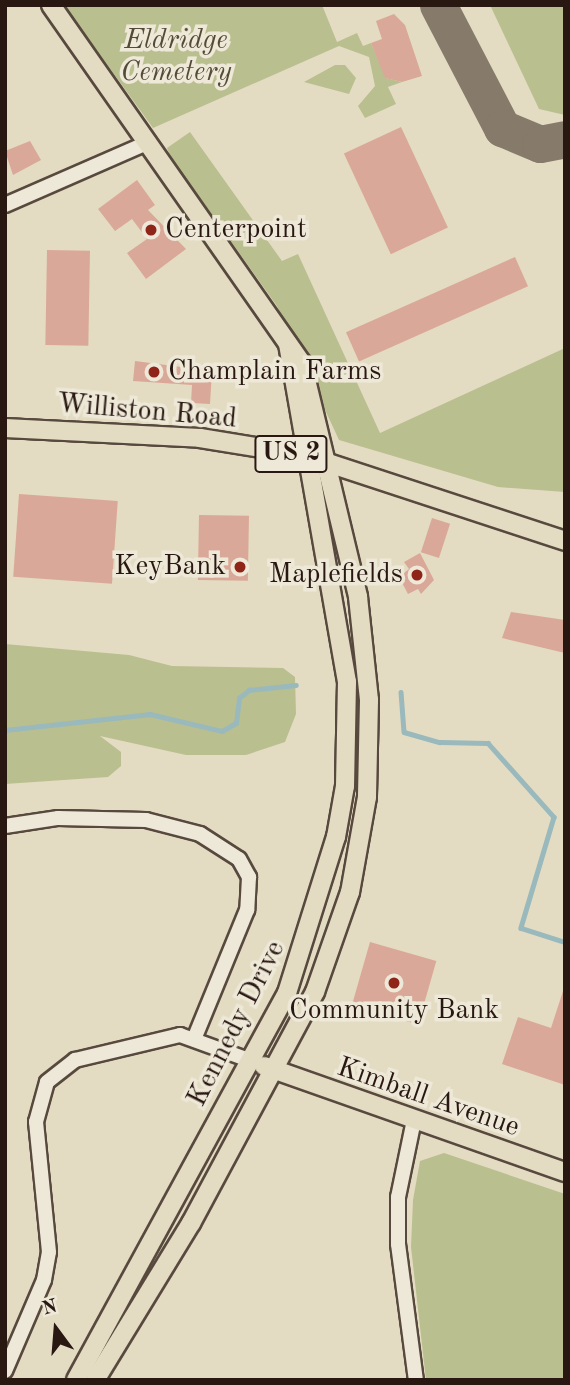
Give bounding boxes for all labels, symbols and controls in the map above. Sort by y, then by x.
park label: Eldridge Cemetery [120,24,232,90]
place label: Centerpoint [165,213,307,247]
marker: Centerpoint [143,222,159,238]
place label: Champlain Farms [168,355,381,389]
marker: Champlain Farms [146,364,162,380]
street label: Williston Road [56,387,238,437]
road number: US 2 [254,432,328,476]
place label: KeyBank [114,550,226,584]
place label: Maplefields [269,558,403,592]
marker: KeyBank [232,559,248,575]
marker: Maplefields [409,567,425,583]
street label: Kennedy Drive [181,935,293,1113]
marker: Community Bank [386,975,402,991]
place label: Community Bank [289,994,499,1028]
street label: Kimball Avenue [332,1051,524,1145]
north arrow [21,1294,91,1364]
text: N [40,1297,60,1319]

